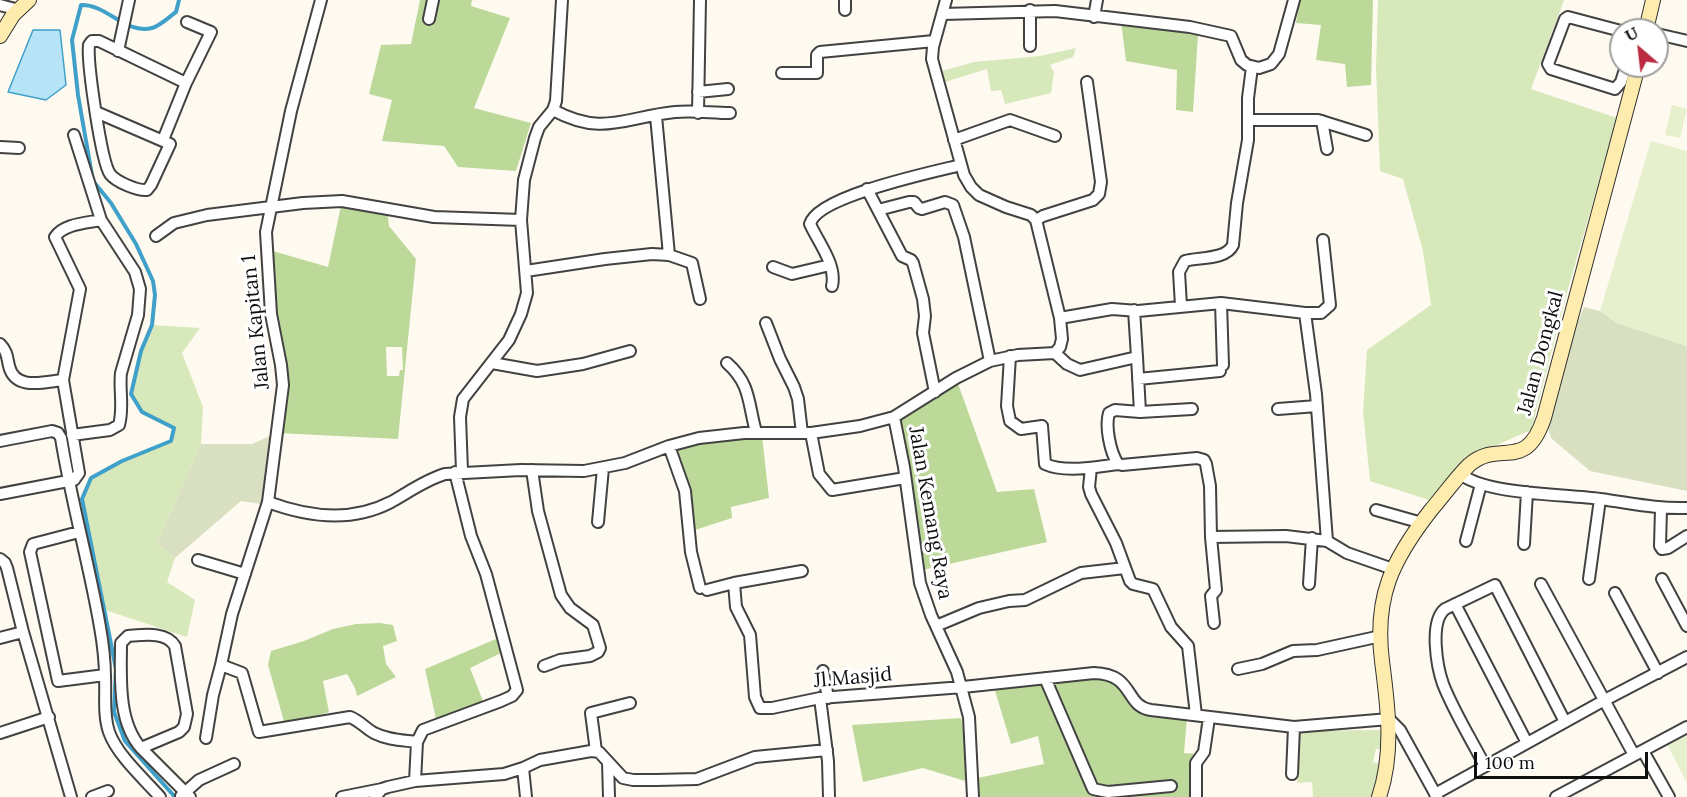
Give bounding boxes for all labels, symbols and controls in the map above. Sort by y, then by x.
north arrow [1609,18,1669,78]
text: U [1621,22,1642,46]
street label: Jalan Kapitan 1 [237,253,275,391]
street label: Jalan Dongkal [1513,288,1569,418]
street label: Jalan Kemang Raya [903,425,957,601]
street label: Jl.Masjid [813,663,893,693]
scale bar [1477,740,1651,778]
text: 100 m [1485,751,1535,774]

